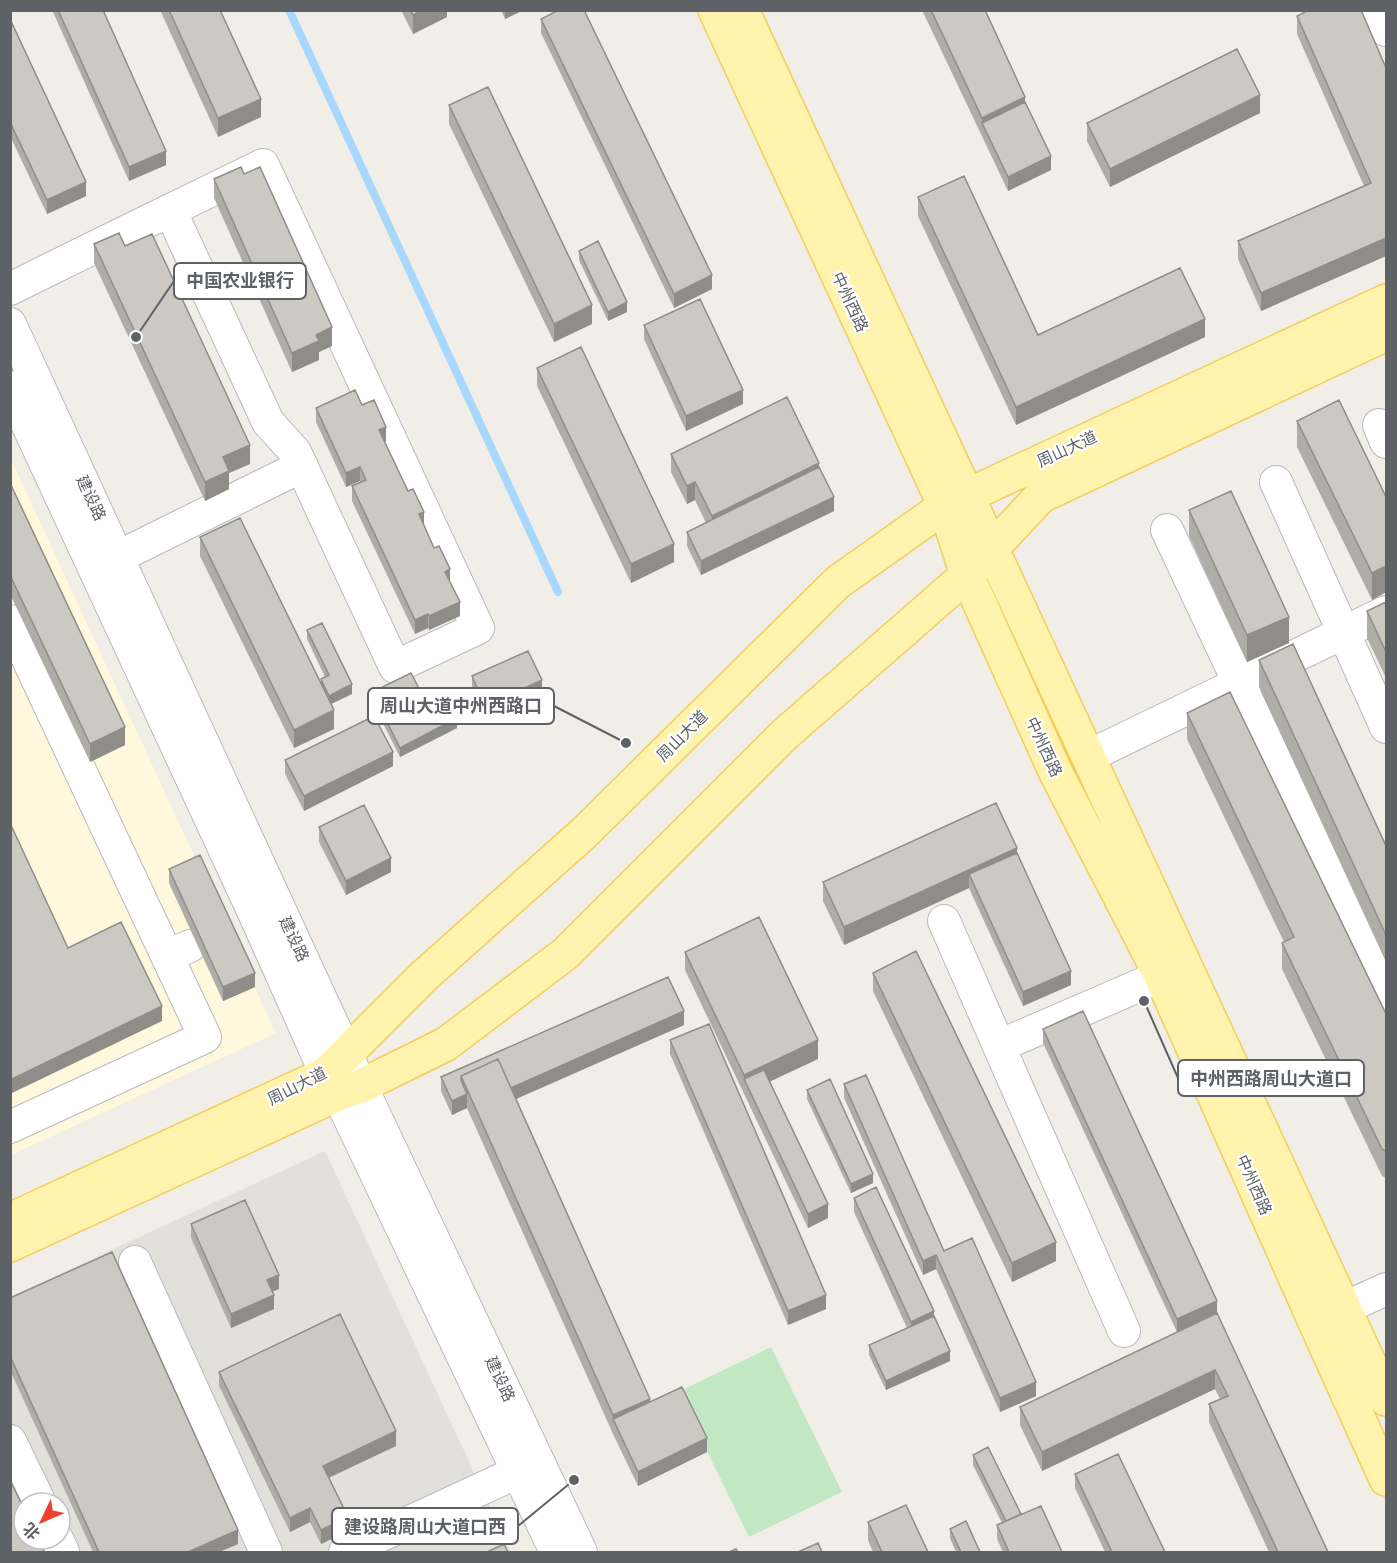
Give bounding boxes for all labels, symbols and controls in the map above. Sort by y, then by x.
callout: 中国农业银行 [174,263,306,299]
street label: 中州西路 [828,269,872,335]
text: 中国农业银行 [186,270,294,291]
street label: 周山大道 [1034,427,1100,471]
street label: 建设路 [72,472,110,524]
callout: 周山大道中州西路口 [368,688,554,724]
text: 周山大道中州西路口 [380,695,542,716]
street label: 周山大道 [653,707,711,765]
street label: 中州西路 [1022,714,1066,780]
street label: 建设路 [275,913,313,965]
callout: 中州西路周山大道口 [1178,1060,1364,1096]
street label: 周山大道 [264,1063,330,1109]
text: 中州西路周山大道口 [1190,1068,1352,1089]
street label: 中州西路 [1232,1152,1276,1218]
street label: 建设路 [481,1353,519,1405]
north arrow [12,1491,72,1551]
callout: 建设路周山大道口西 [332,1508,518,1544]
text: 建设路周山大道口西 [344,1516,506,1537]
text: 北 [19,1519,44,1543]

